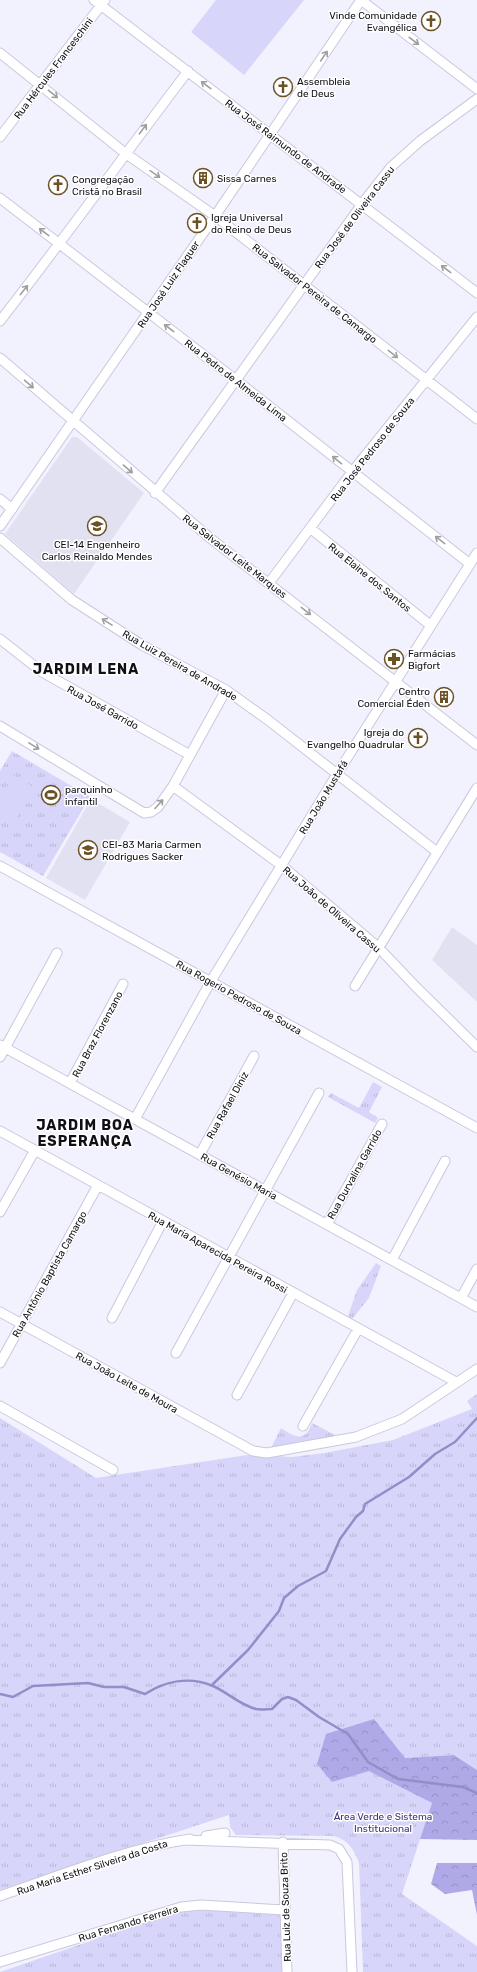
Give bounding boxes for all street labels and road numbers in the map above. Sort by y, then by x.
street label: Rua Hércules Franceschini [12,16,96,122]
street label: Rua José Raimundo de Andrade [222,97,349,197]
street label: Rua José de Oliveira Cassu [312,164,397,271]
street label: Rua José Luiz Flaquer [135,239,203,330]
street label: Rua Salvador Pereira de Camargo [250,241,379,346]
street label: Rua Pedro de Almeida Lima [182,337,289,424]
street label: Rua José Pedroso de Souza [328,395,417,504]
street label: Rua Salvador Leite Marques [180,512,289,601]
street label: Rua Elaine dos Santos [326,541,413,615]
street label: Rua Luiz Pereira de Andrade [120,628,239,704]
street label: Rua José Garrido [65,683,141,733]
street label: Rua João Mustafá [297,758,351,837]
street label: Rua João de Oliveira Cassu [280,864,383,955]
street label: Rua Rogerio Pedroso de Souza [174,958,304,1038]
street label: Rua Braz Florenzano [70,989,126,1080]
street label: Rua Rafael Diniz [204,1070,251,1141]
street label: Rua Durvalina Garrido [325,1127,385,1222]
street label: Rua Genésio Maria [198,1151,279,1203]
street label: Rua Antônio Baptista Camargo [10,1209,90,1340]
street label: Rua Maria Aparecida Pereira Rossi [146,1209,289,1296]
street label: Rua João Leite de Moura [73,1350,180,1416]
street label: Rua Maria Esther Silveira da Costa [15,1838,169,1898]
street label: Rua Luiz de Souza Brito [278,1852,294,1962]
street label: Rua Fernando Ferreira [77,1903,180,1945]

